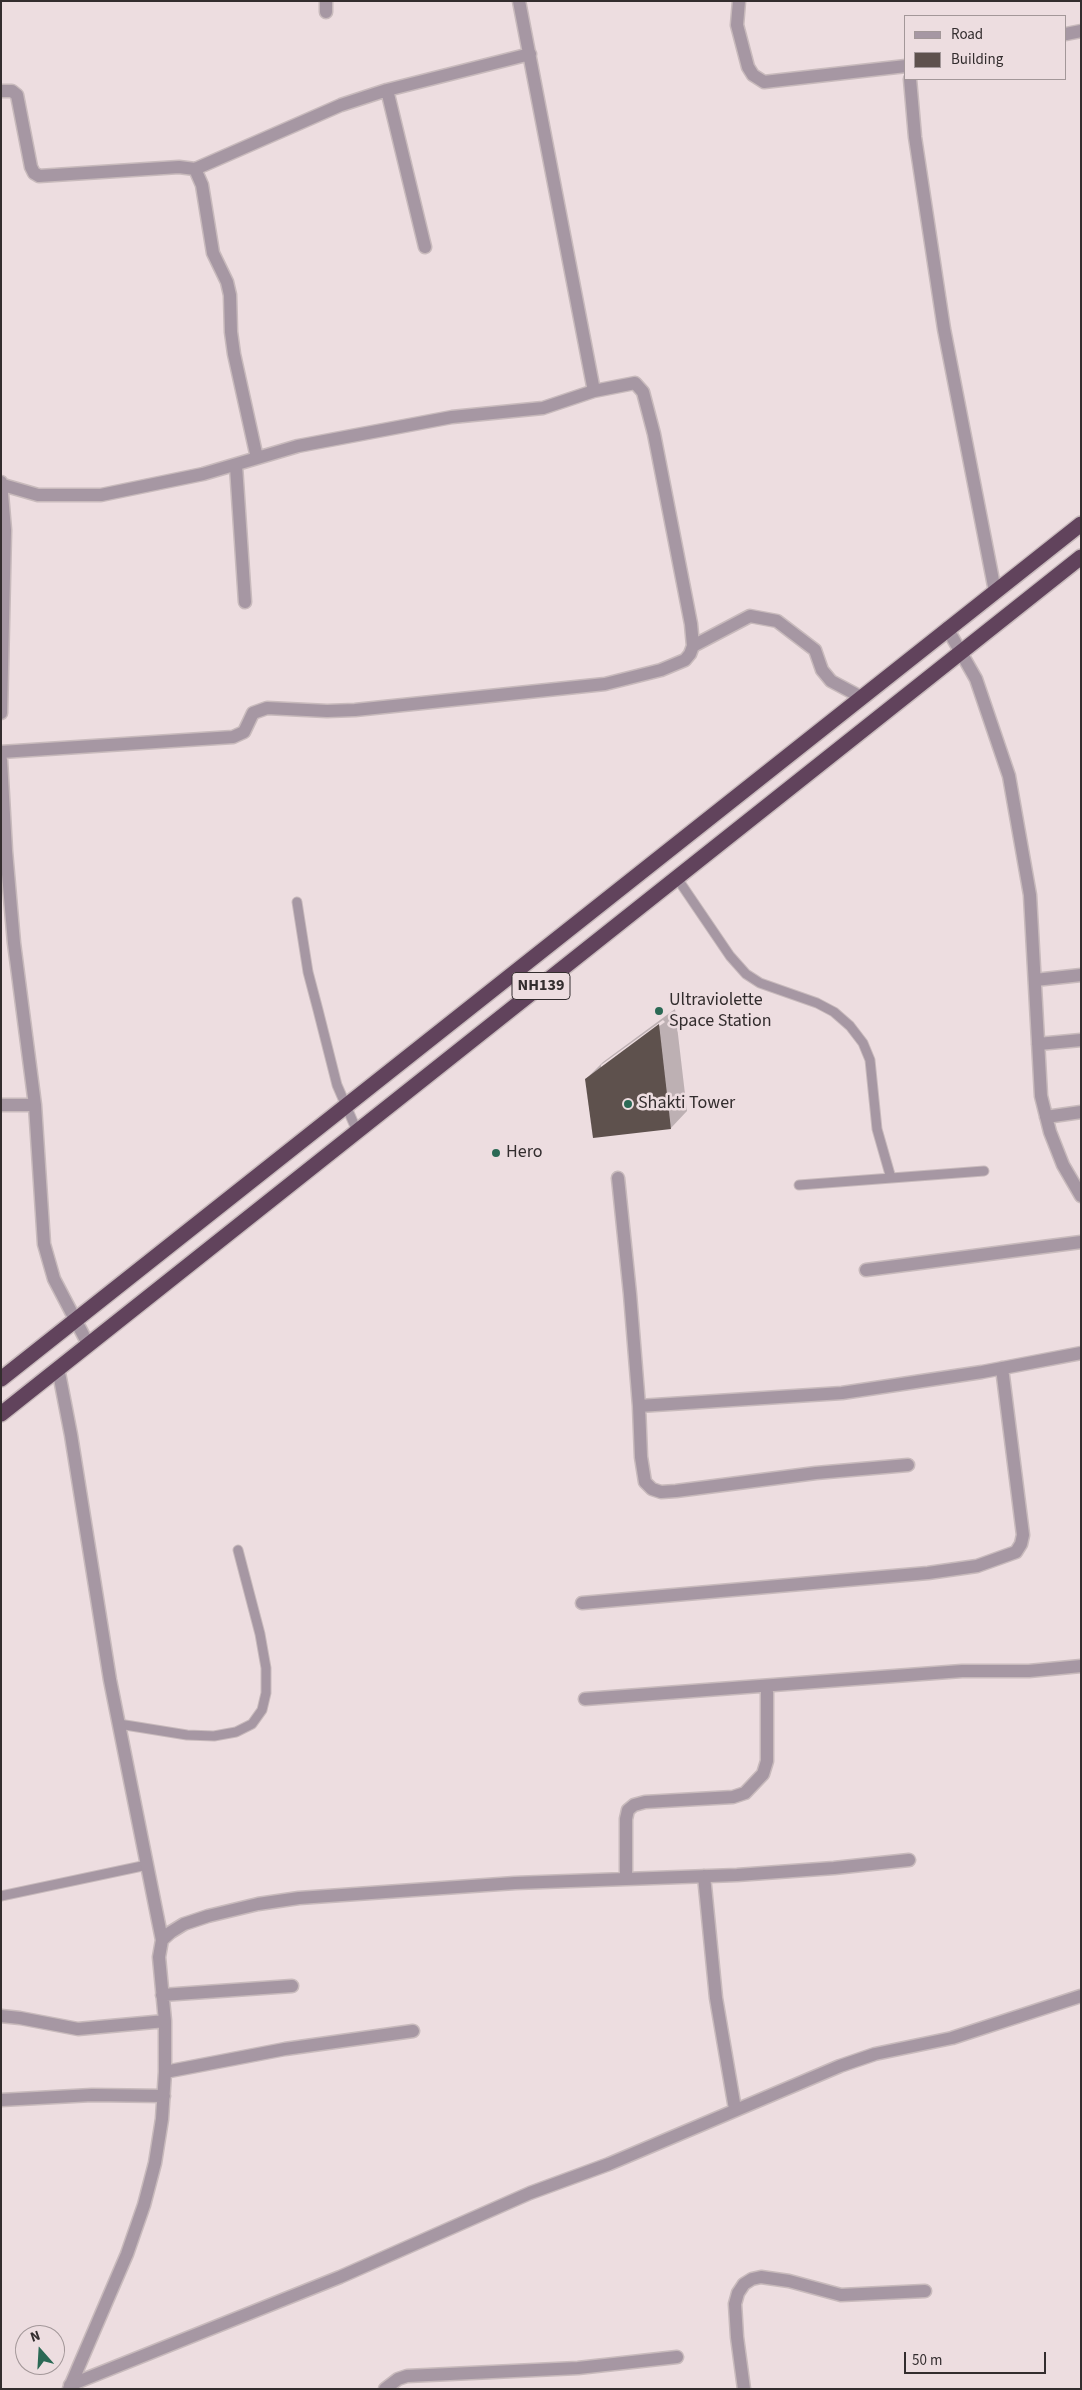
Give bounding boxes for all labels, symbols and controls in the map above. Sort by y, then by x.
legend [904,15,1067,80]
text: Road [951,24,983,45]
text: Building [951,49,1003,70]
road number: NH139 [512,972,570,999]
place label: Ultraviolette Space Station [669,990,772,1032]
marker: Ultraviolette Space Station [653,1005,665,1017]
place label: Shakti Tower [638,1093,735,1115]
marker: Shakti Tower [622,1098,634,1110]
place label: Hero [506,1142,542,1164]
marker: Hero [490,1147,502,1159]
north arrow [15,2325,65,2375]
text: N [28,2326,43,2348]
scale bar [907,2342,1050,2374]
text: 50 m [912,2350,942,2371]

